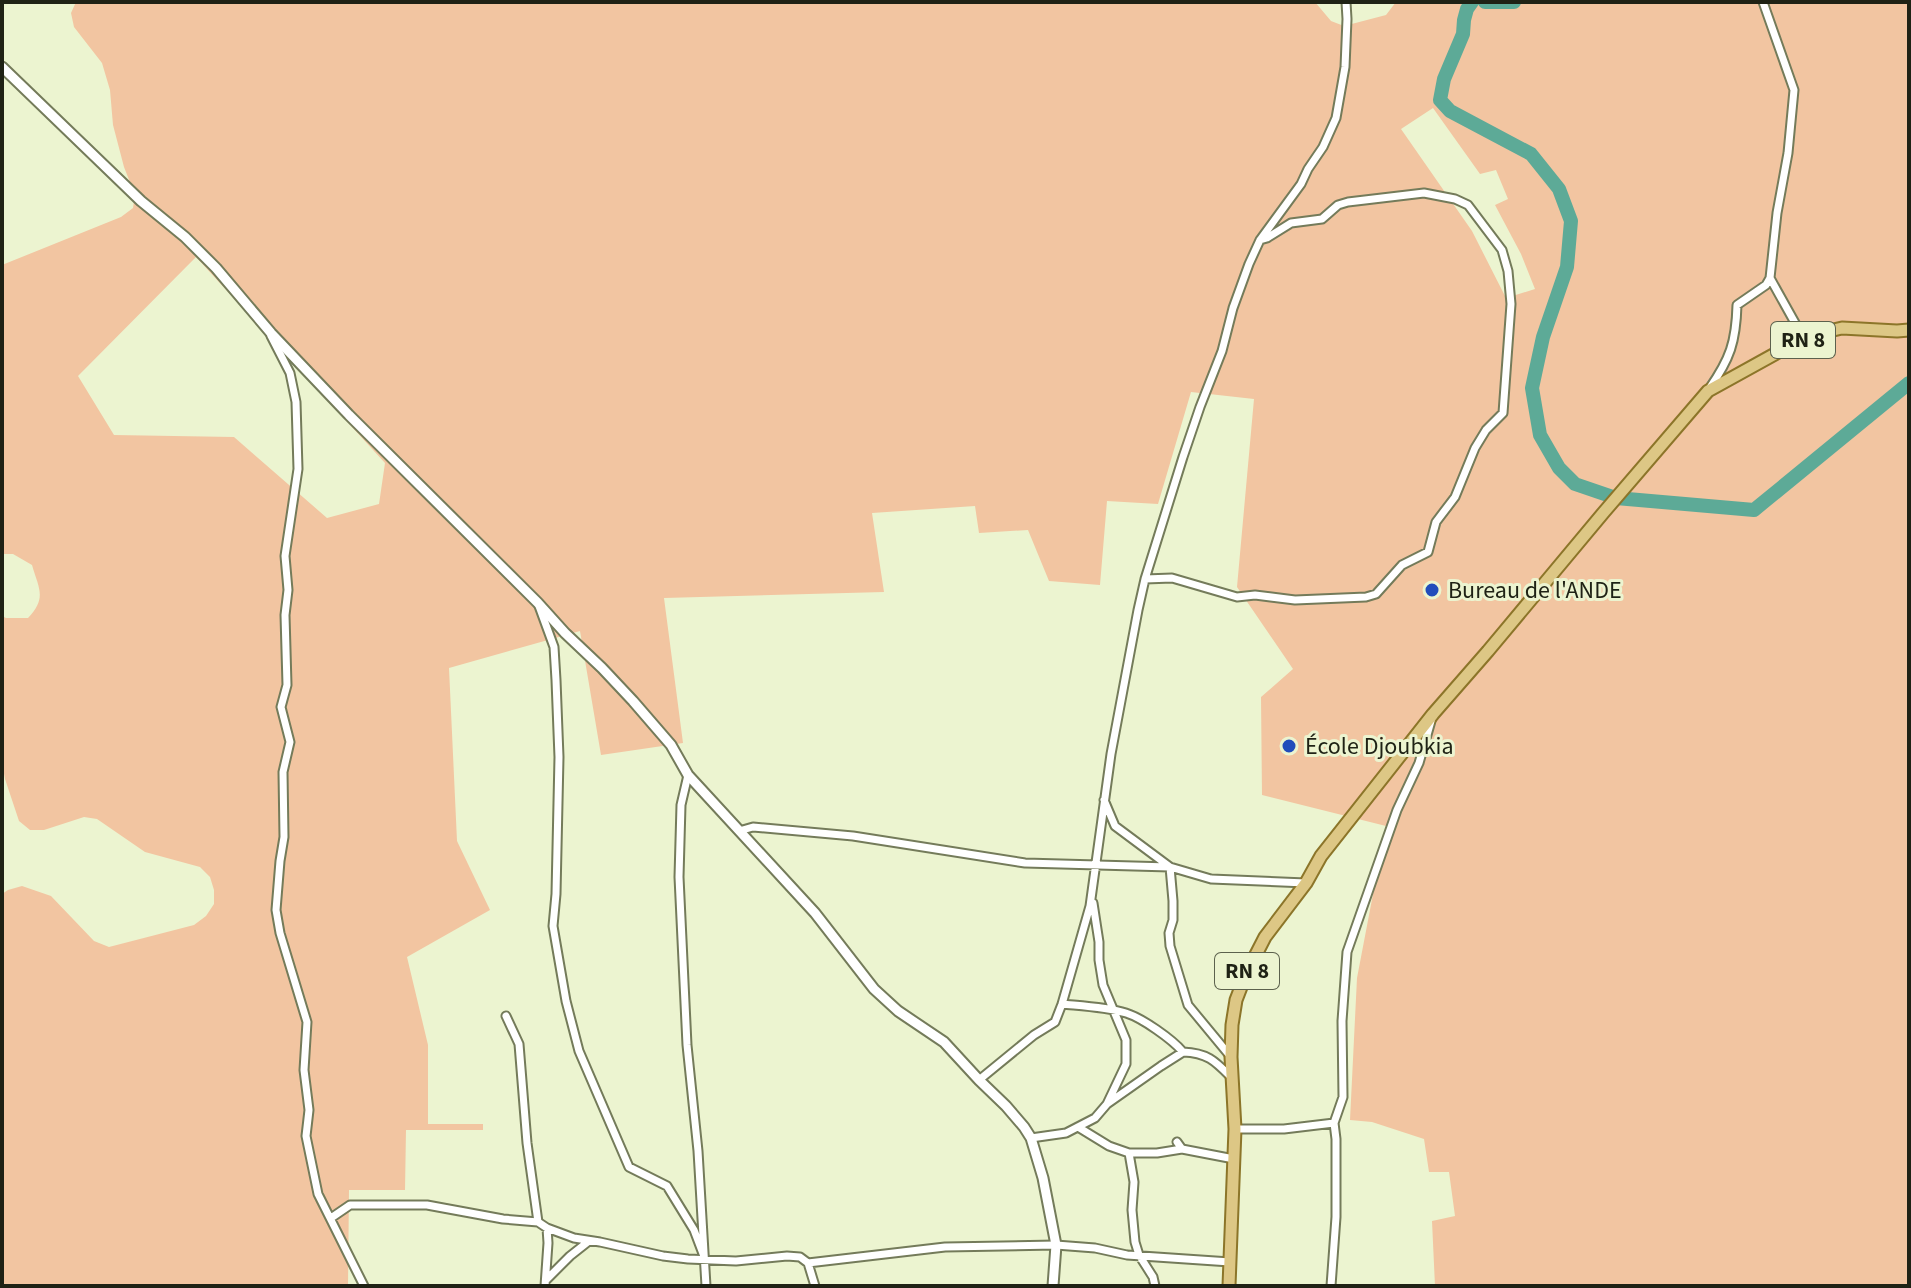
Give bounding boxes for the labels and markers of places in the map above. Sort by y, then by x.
place label: Bureau de l'ANDE [1448,573,1622,608]
marker: Bureau de l'ANDE [1423,581,1441,599]
place label: École Djoubkia [1305,729,1454,764]
marker: École Djoubkia [1280,737,1298,755]

